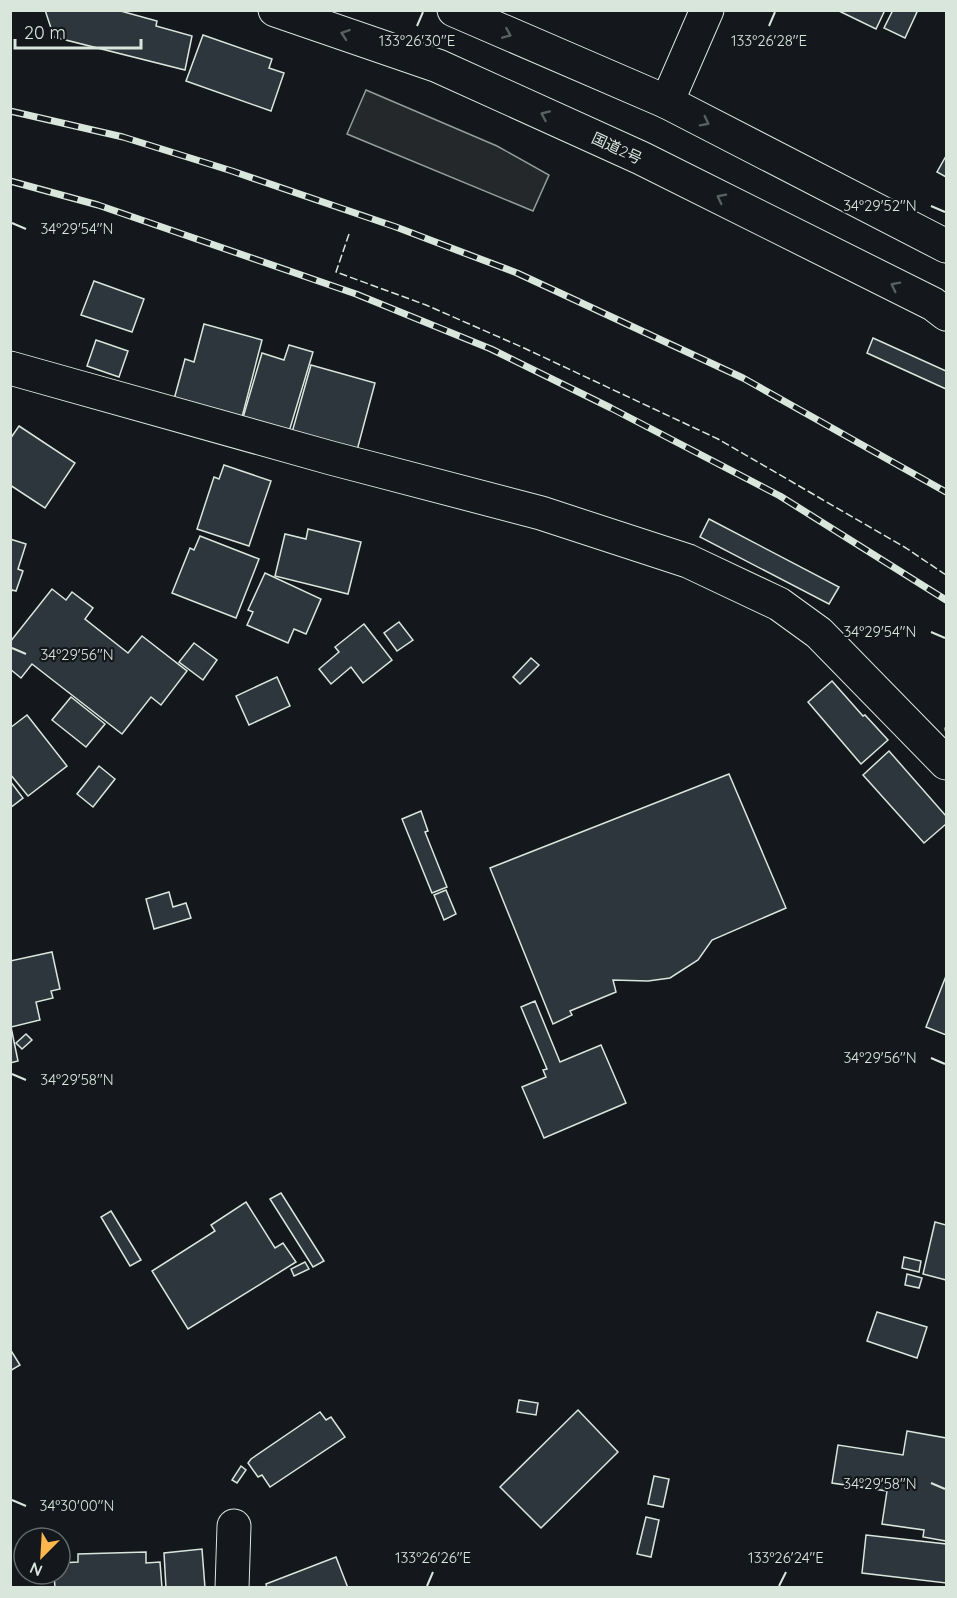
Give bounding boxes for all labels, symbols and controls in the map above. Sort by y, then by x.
scale bar [15,12,141,50]
text: 20 m [24,21,66,44]
one-way arrow [501,27,512,39]
one-way arrow [340,29,351,42]
text: 133°26'30"E [379,31,455,50]
text: 133°26'28"E [731,31,807,50]
one-way arrow [540,110,551,122]
one-way arrow [698,115,709,126]
street label: 国道2号 [589,128,645,168]
one-way arrow [716,194,727,206]
text: 34°29'52"N [843,196,917,215]
text: 34°29'54"N [40,219,114,238]
one-way arrow [891,281,902,293]
text: 34°29'54"N [843,622,917,641]
text: 34°29'56"N [40,645,114,664]
text: 34°29'56"N [843,1048,917,1067]
text: 34°29'58"N [40,1070,114,1089]
text: 34°29'58"N [843,1474,917,1493]
text: 34°30'00"N [40,1496,114,1515]
north arrow [12,1526,72,1586]
text: 133°26'26"E [395,1548,471,1567]
text: 133°26'24"E [748,1548,824,1567]
text: N [26,1558,45,1581]

